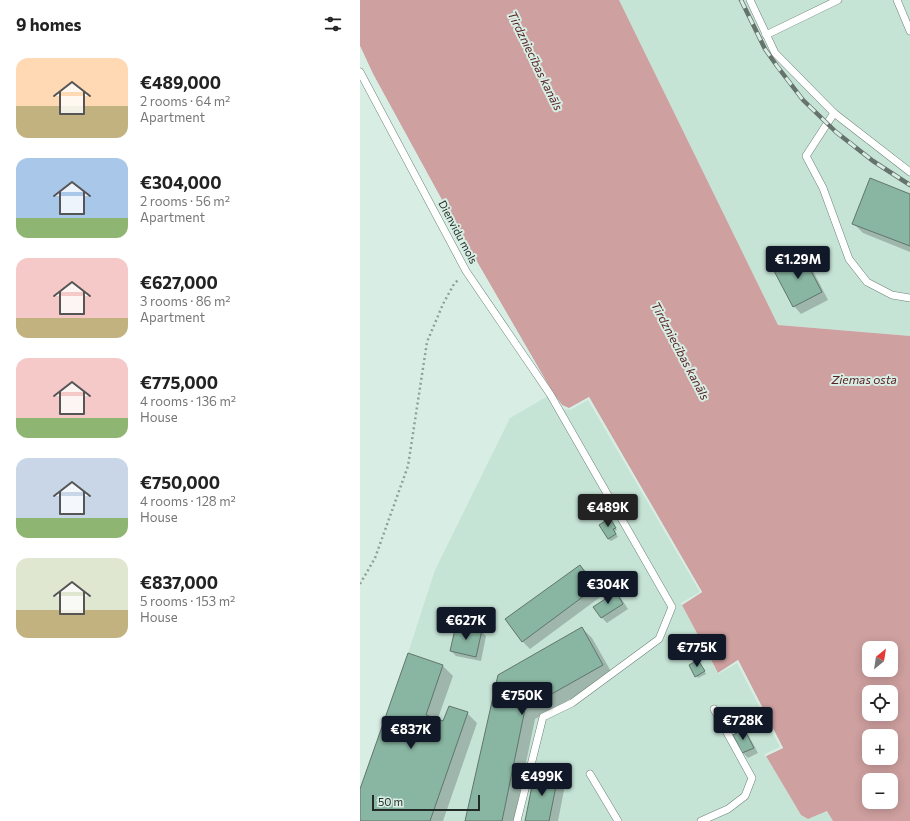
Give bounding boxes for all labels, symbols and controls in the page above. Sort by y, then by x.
water label: Tirdzniecības kanāls [506,8,566,113]
icon: filters [322,13,344,35]
text: 9 homes [16,14,81,35]
text: €489,000 [140,72,221,93]
icon: home [48,74,96,122]
text: 2 rooms · 64 m² [140,93,230,109]
text: Apartment [140,109,205,125]
text: €304,000 [140,172,221,193]
icon: home [48,174,96,222]
text: 2 rooms · 56 m² [140,193,230,209]
street label: Dienvidu mols [436,198,481,266]
text: Apartment [140,209,205,225]
pin: €1.29M [765,246,831,280]
text: €1.29M [775,251,821,267]
text: €627,000 [140,272,218,293]
icon: home [48,274,96,322]
text: 3 rooms · 86 m² [140,293,231,309]
water label: Tirdzniecības kanāls [649,299,713,402]
text: Apartment [140,309,205,325]
text: €775,000 [140,372,218,393]
water label: Ziemas osta [830,372,897,386]
icon: home [48,374,96,422]
text: 4 rooms · 136 m² [140,393,236,409]
text: House [140,409,178,425]
text: €750,000 [140,472,220,493]
icon: home [48,474,96,522]
text: 4 rooms · 128 m² [140,493,236,509]
pin: €489K [580,494,636,528]
text: €489K [587,499,629,515]
text: House [140,509,178,525]
pin: €304K [580,571,636,605]
text: €837,000 [140,572,218,593]
icon: home [48,574,96,622]
text: €304K [587,576,629,592]
text: 5 rooms · 153 m² [140,593,235,609]
pin: €627K [438,607,494,641]
text: House [140,609,178,625]
text: €627K [446,612,486,628]
pin: €775K [669,634,725,668]
text: €775K [677,639,717,655]
north arrow [862,641,898,677]
map controls [862,641,898,809]
pin: €750K [494,682,550,716]
button: locate [862,685,898,721]
text: €750K [501,687,543,703]
pin: €728K [715,707,771,741]
text: €728K [723,712,763,728]
pin: €837K [383,716,439,750]
text: €837K [391,721,431,737]
button: + [862,729,898,765]
pin: €499K [514,763,570,797]
text: €499K [521,768,563,784]
button: − [862,773,898,809]
scale bar [372,793,480,812]
text: 50 m [378,795,403,808]

